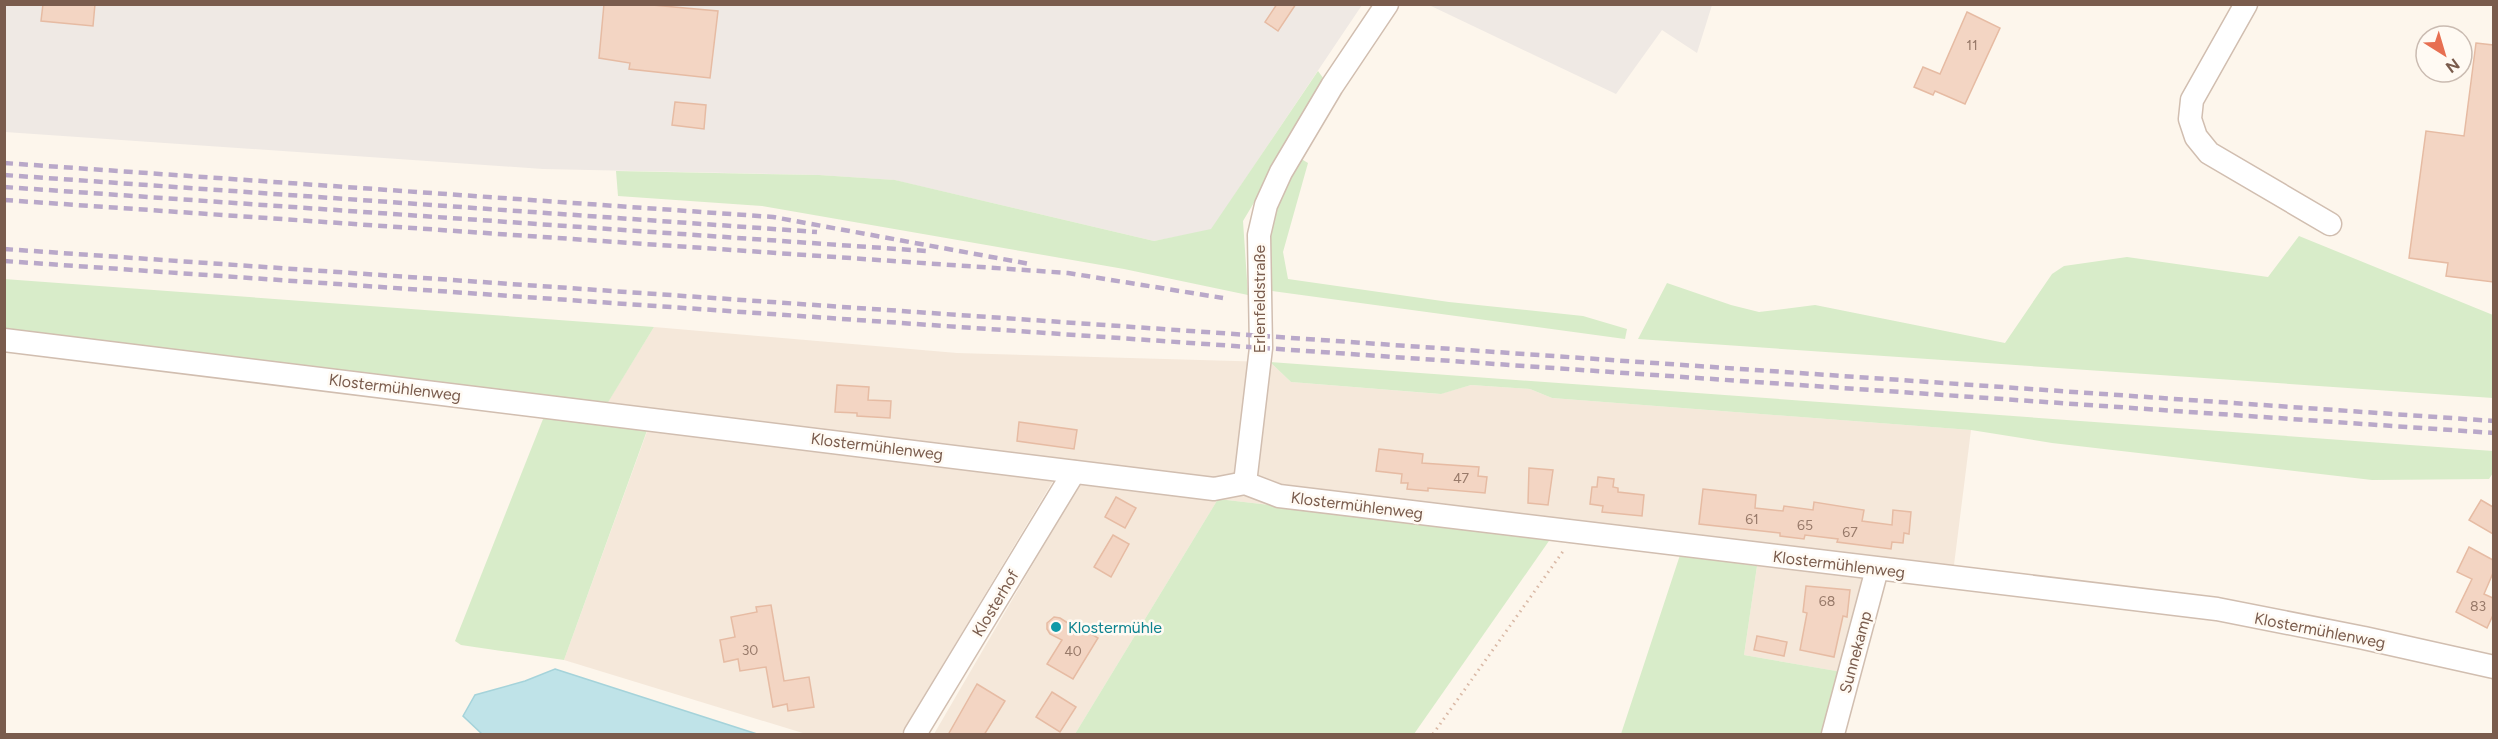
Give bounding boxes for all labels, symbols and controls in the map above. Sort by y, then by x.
north arrow [2414,24,2474,84]
house number: 11 [1966,37,1978,54]
text: N [2442,54,2463,77]
street label: Erlenfeldstraße [1250,245,1269,353]
street label: Klostermühlenweg [328,370,462,405]
street label: Klostermühlenweg [810,429,944,464]
house number: 47 [1453,470,1470,487]
street label: Klostermühlenweg [1290,488,1424,523]
house number: 61 [1745,511,1759,528]
house number: 65 [1797,517,1813,534]
house number: 67 [1842,524,1858,541]
street label: Klostermühlenweg [1772,547,1906,582]
street label: Klosterhof [968,566,1023,640]
house number: 68 [1819,593,1835,610]
house number: 83 [2470,598,2486,615]
street label: Klostermühlenweg [2253,608,2387,653]
street label: Sunnekamp [1835,609,1876,695]
place label: Klostermühle [1068,618,1162,637]
marker: Klostermühle [1049,620,1063,634]
house number: 30 [742,642,758,659]
house number: 40 [1064,643,1082,660]

